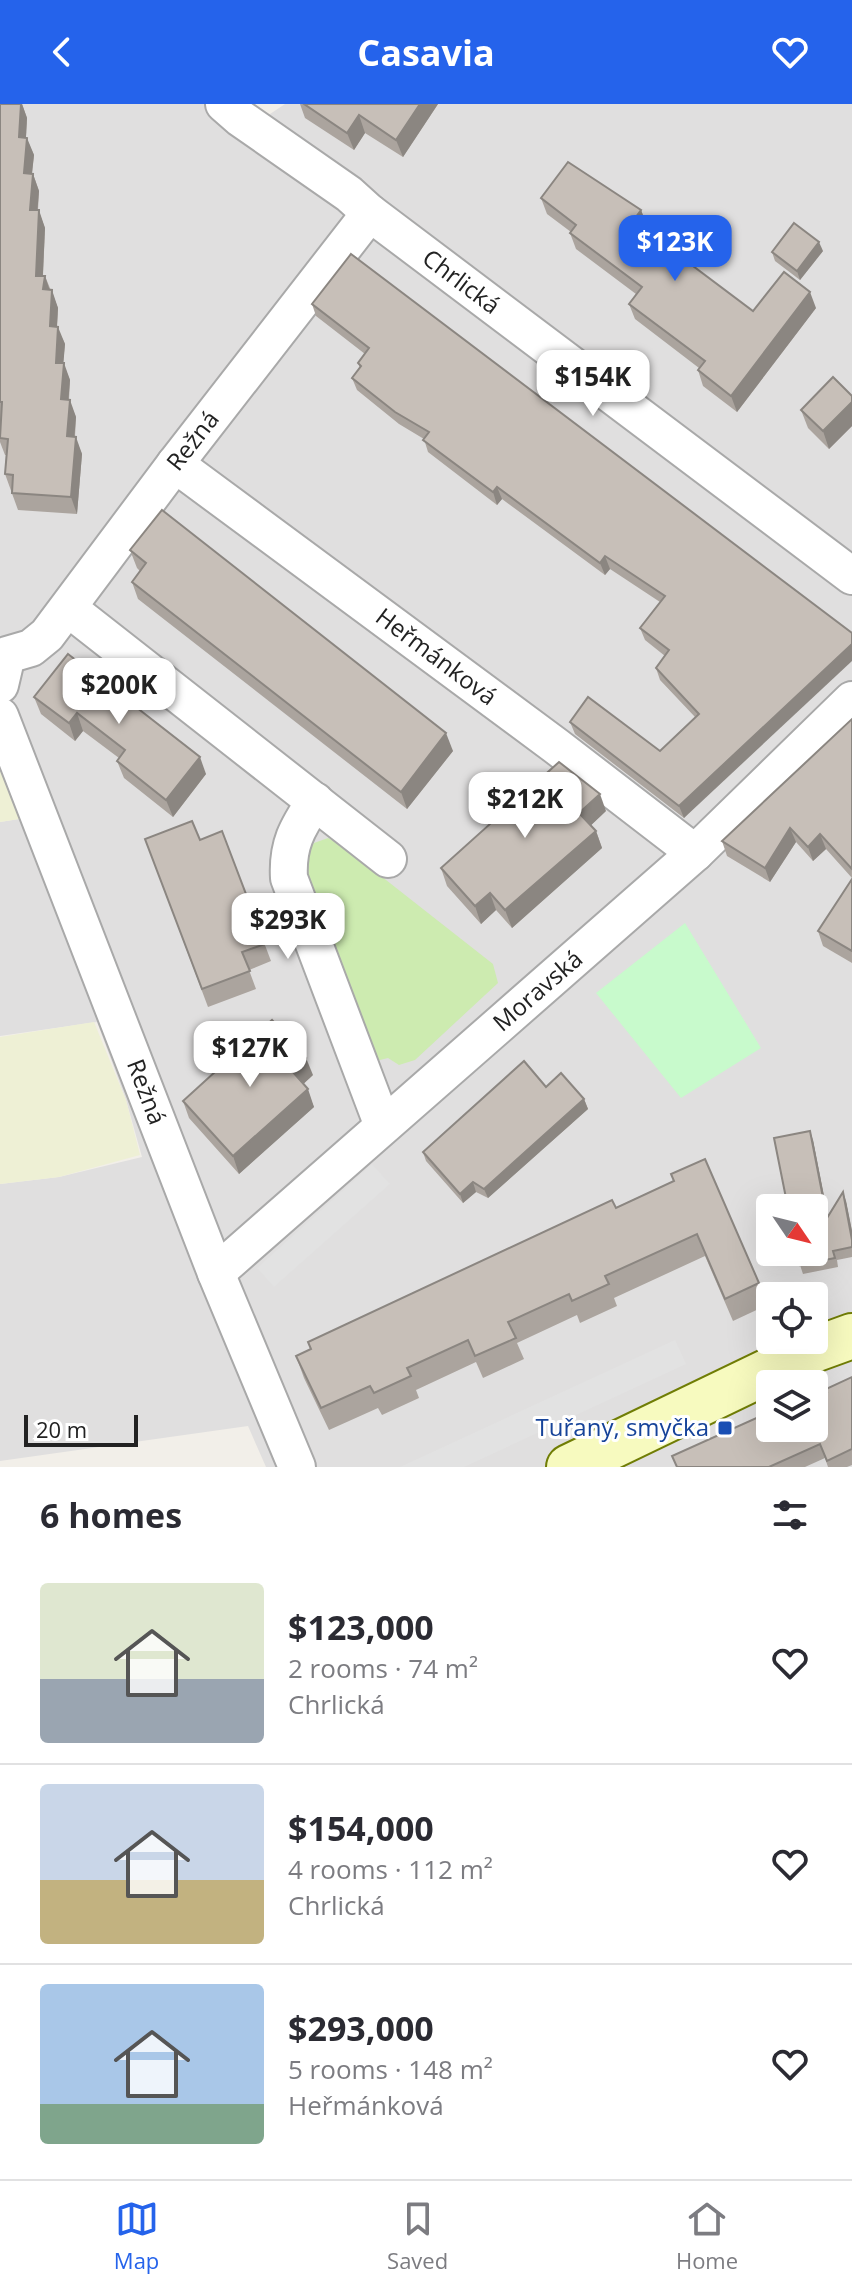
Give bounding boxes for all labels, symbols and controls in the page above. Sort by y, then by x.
text: Casavia [357,28,495,77]
icon: back [40,30,84,74]
icon: heart [768,30,812,74]
pin: $123K [619,215,731,283]
text: $123K [637,223,713,259]
street label: Chrlická [416,241,507,321]
pin: $154K [537,350,649,418]
text: $154K [555,358,631,394]
street label: Režná [158,403,226,477]
street label: Heřmánková [370,599,504,712]
pin: $200K [63,658,175,726]
text: $200K [81,666,157,702]
pin: $212K [469,772,581,840]
text: $212K [487,780,563,816]
pin: $293K [232,893,344,961]
text: $293K [250,901,326,937]
street label: Moravská [485,942,589,1038]
pin: $127K [194,1021,306,1089]
text: $127K [212,1029,288,1065]
street label: Režná [120,1054,175,1129]
north arrow [756,1194,828,1266]
map controls [756,1194,828,1442]
button: locate [756,1282,828,1354]
button: layers [756,1370,828,1442]
place label: Tuřany, smyčka [536,1410,709,1443]
scale bar [24,1411,138,1447]
text: 20 m [36,1414,87,1444]
marker: Tuřany, smyčka [716,1419,734,1437]
text: 6 homes [40,1492,182,1538]
icon: filters [768,1493,812,1537]
text: $123,000 [288,1604,434,1650]
icon: home [104,1615,200,1711]
icon: heart [768,1641,812,1685]
text: 2 rooms · 74 m² [288,1650,478,1686]
text: Chrlická [288,1686,385,1722]
text: $154,000 [288,1805,434,1851]
icon: home [104,1816,200,1912]
icon: heart [768,1842,812,1886]
text: 4 rooms · 112 m² [288,1851,493,1887]
text: Chrlická [288,1887,385,1923]
text: $293,000 [288,2005,434,2051]
icon: home [104,2016,200,2112]
icon: heart [768,2042,812,2086]
text: 5 rooms · 148 m² [288,2051,493,2087]
text: Heřmánková [288,2087,444,2123]
tab: Map [114,2197,159,2275]
tab: Saved [387,2197,448,2275]
tab: Home [676,2197,738,2275]

